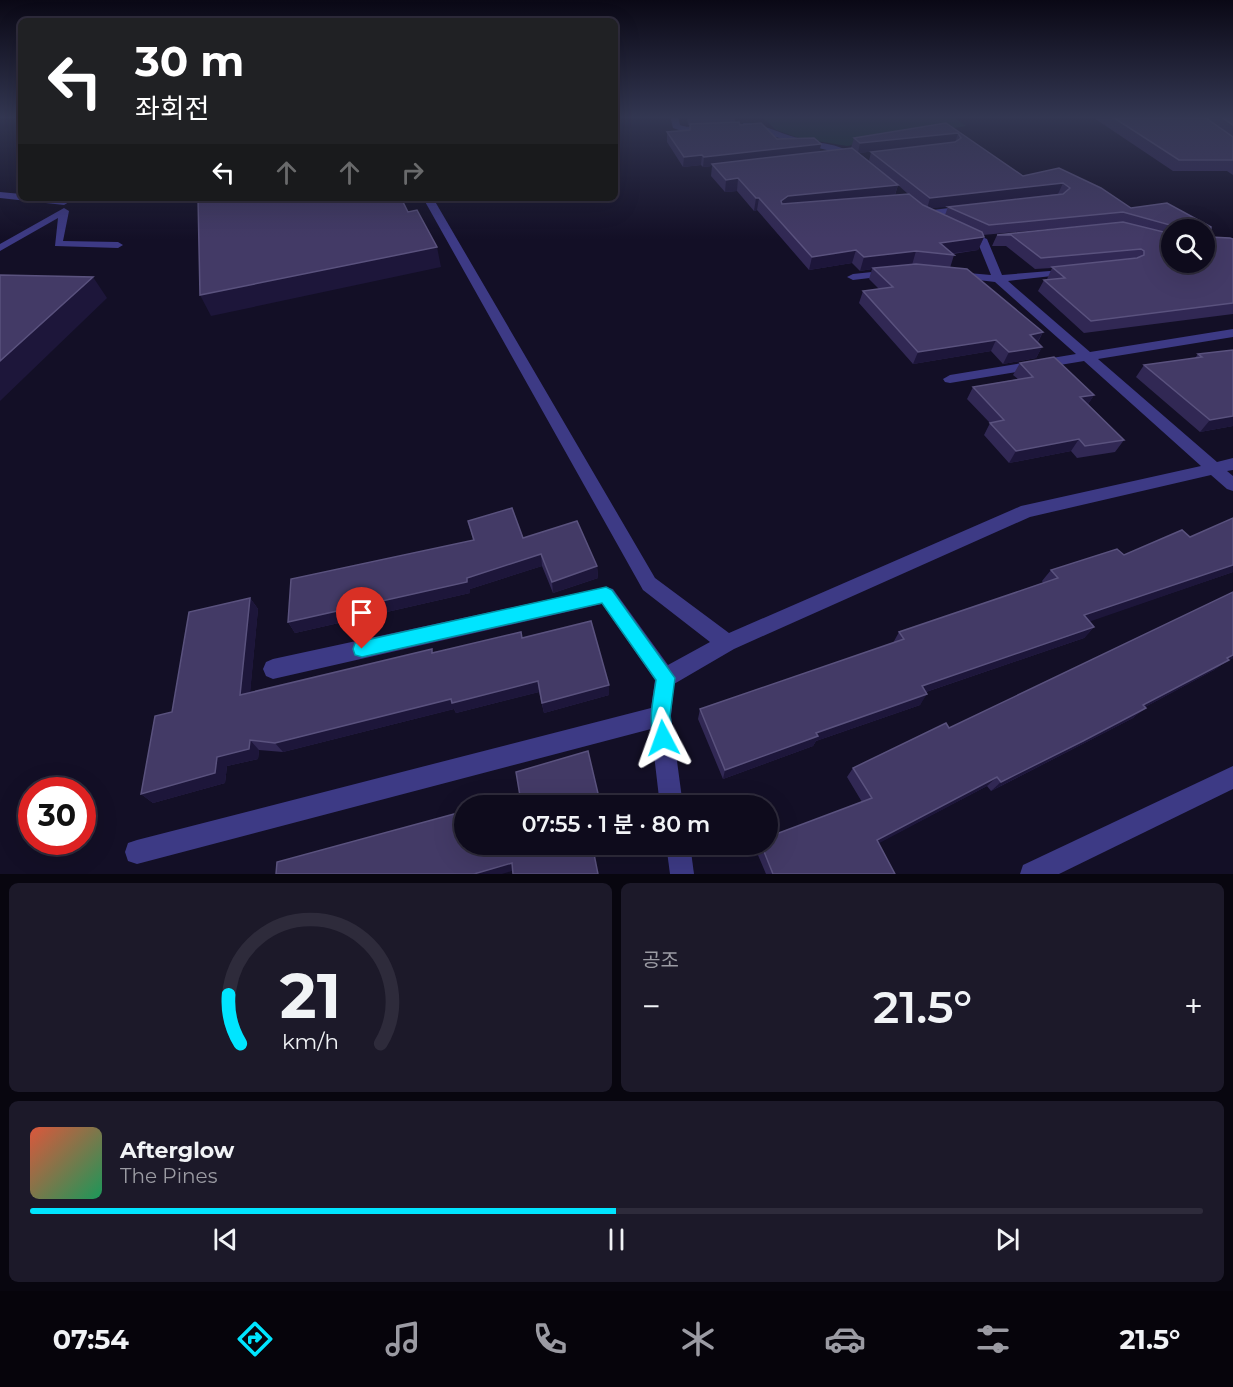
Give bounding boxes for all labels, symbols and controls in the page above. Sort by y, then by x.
text: 30 m [135,35,244,87]
icon: left [36,42,114,120]
text: 좌회전 [135,92,210,125]
icon: left [207,156,240,189]
icon: ahead [270,156,303,189]
icon: ahead [333,156,366,189]
icon: right [396,156,429,189]
map controls [1161,219,1215,273]
button: search [1161,219,1215,273]
pin [336,587,387,649]
icon: arrive [345,596,378,629]
position arrow [631,706,695,770]
speed limit sign: 30 [18,777,96,855]
text: 07:55 · 1 분 · 80 m [522,811,710,838]
text: 공조 [642,948,679,972]
text: 21 [280,958,341,1034]
text: 21.5° [873,979,972,1034]
text: − [642,986,661,1026]
text: + [1184,986,1203,1026]
text: km/h [282,1029,339,1055]
text: Afterglow [120,1137,234,1164]
text: The Pines [120,1164,217,1188]
icon: previous [209,1223,242,1256]
icon: pause [600,1223,633,1256]
icon: next [991,1223,1024,1256]
icon: directions [234,1318,276,1360]
icon: music [382,1318,424,1360]
icon: phone [529,1318,571,1360]
icon: climate [677,1318,719,1360]
icon: car [824,1318,866,1360]
icon: filters [972,1318,1014,1360]
text: 07:54 [53,1323,129,1356]
text: 21.5° [1119,1323,1180,1356]

